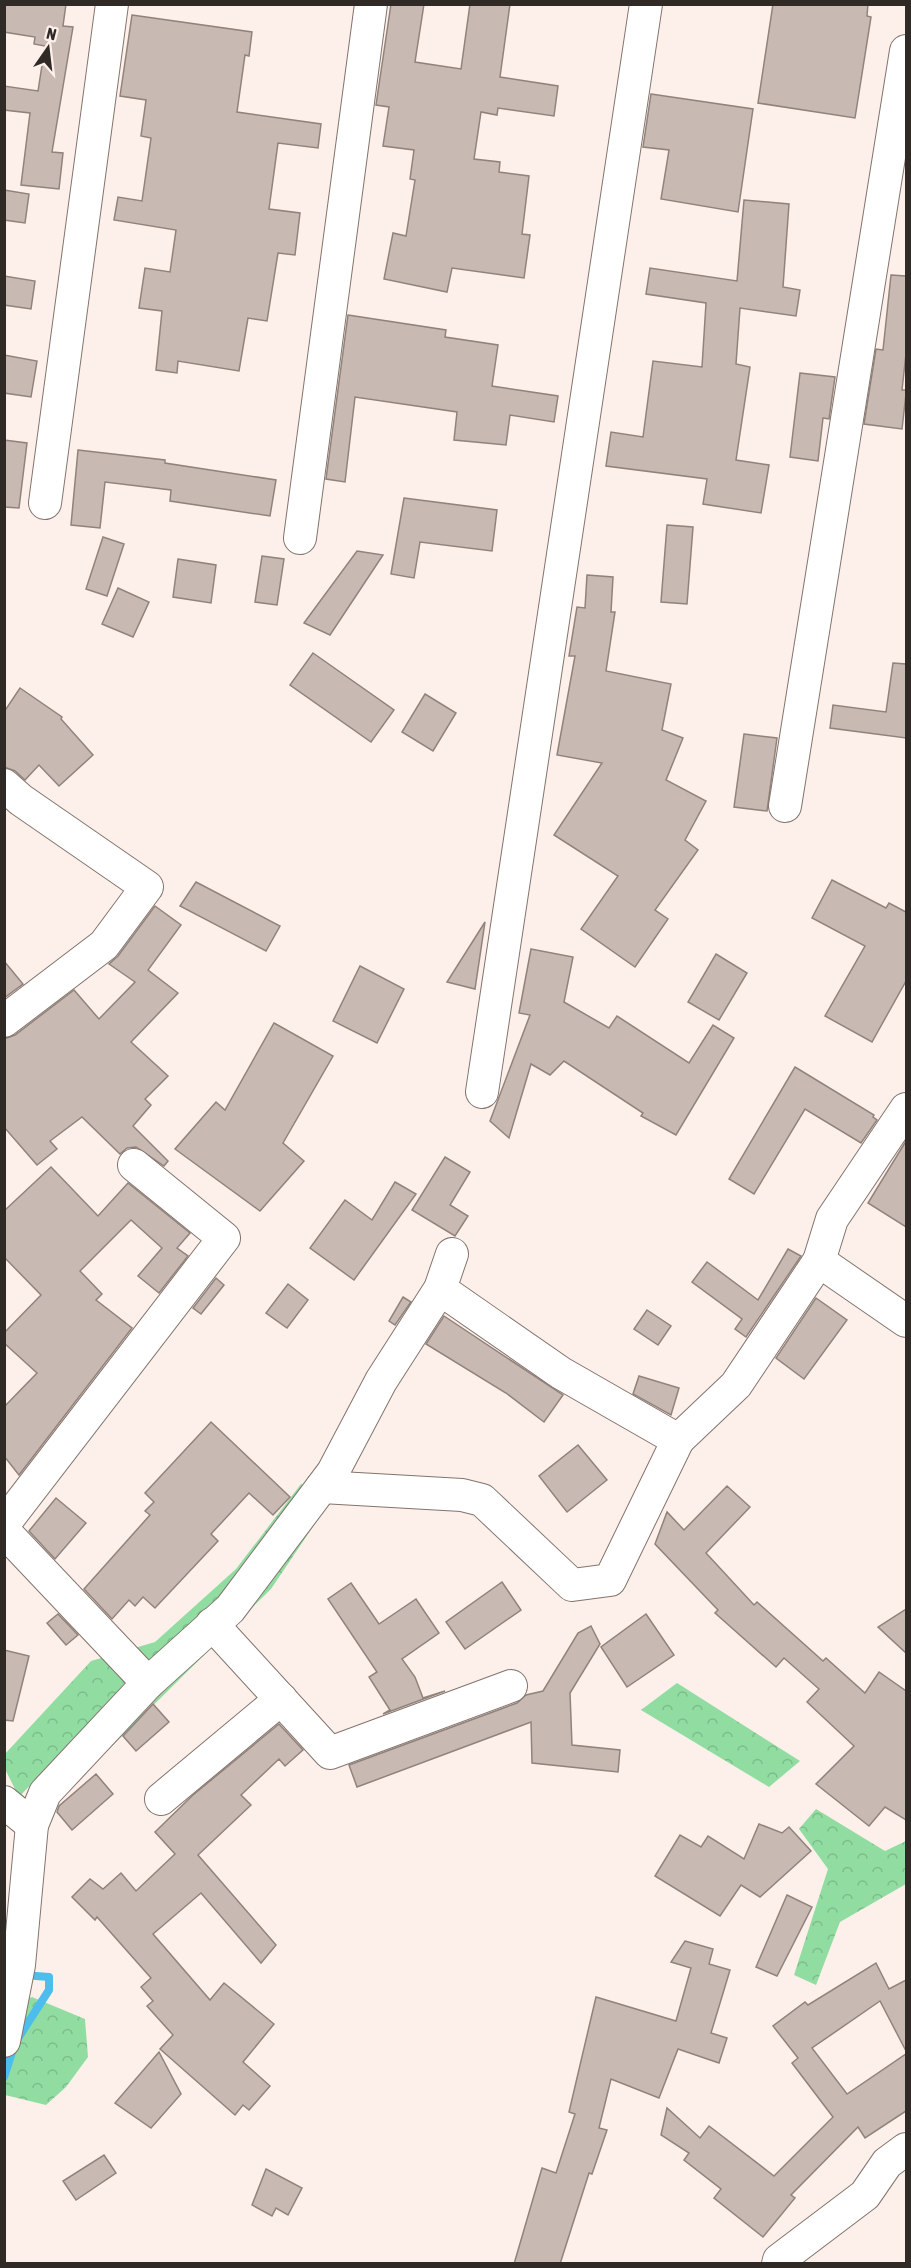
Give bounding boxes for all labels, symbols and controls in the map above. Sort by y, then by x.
north arrow [18,18,78,78]
text: N [45,24,58,43]

